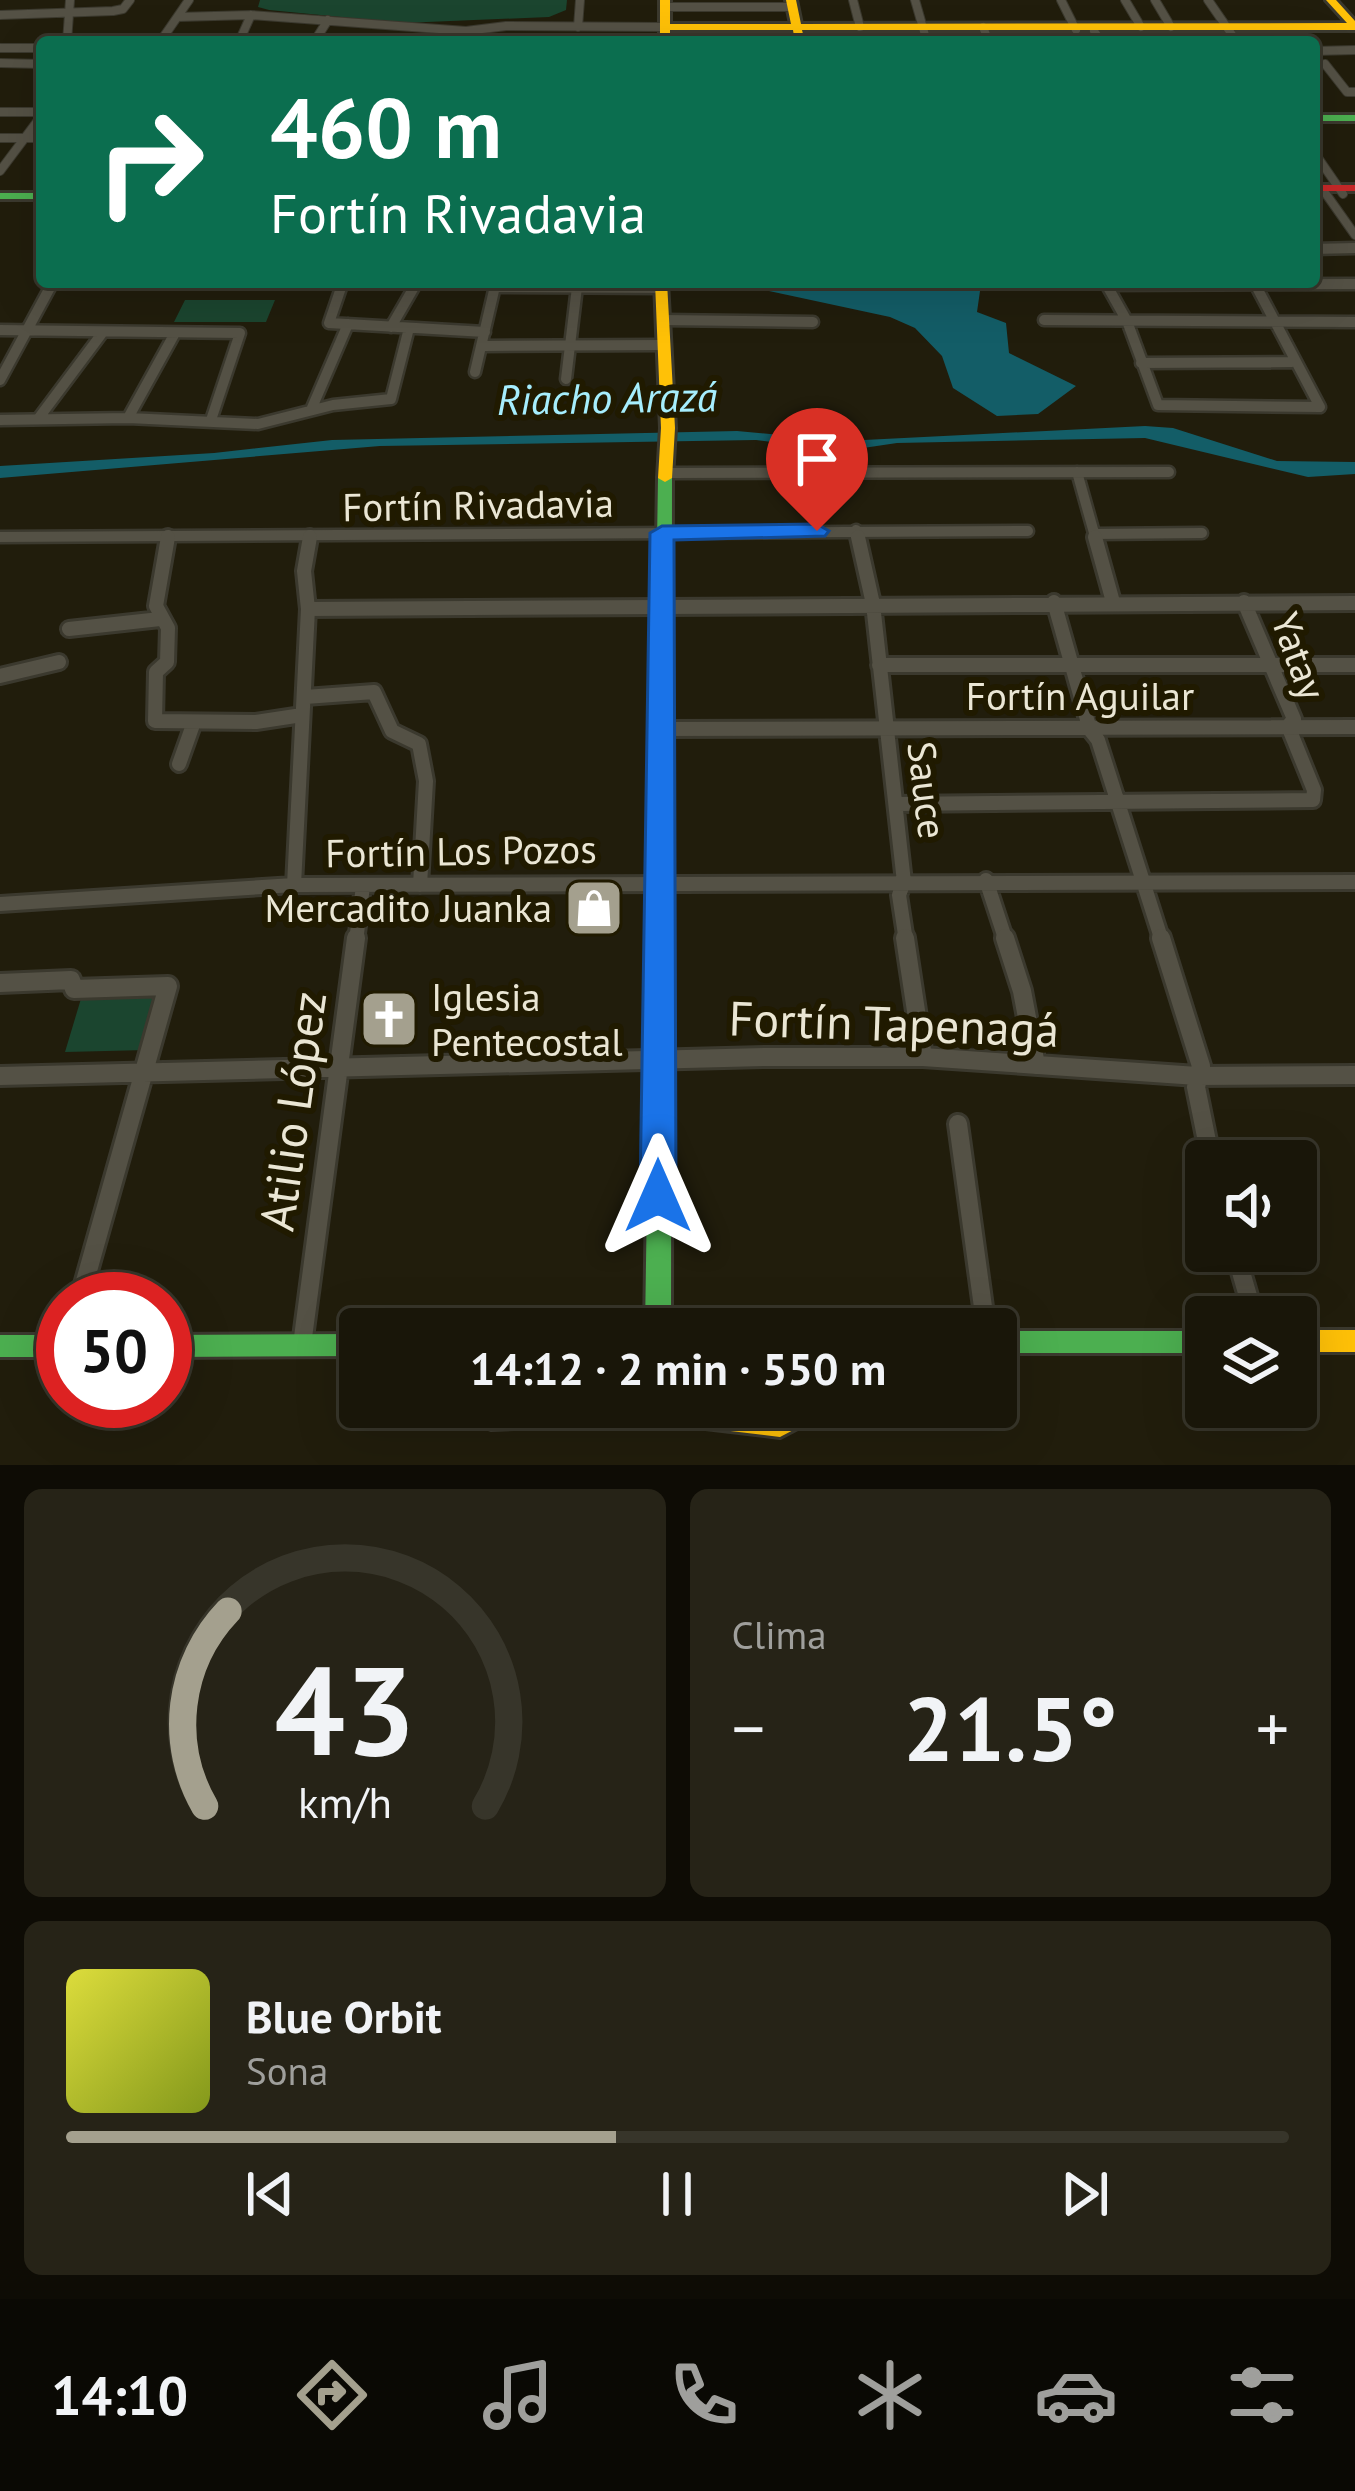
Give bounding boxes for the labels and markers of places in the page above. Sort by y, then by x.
pin [766,408,868,531]
shop icon: Mercadito Juanka [563,877,625,939]
place label: Mercadito Juanka [265,882,552,933]
place label: Iglesia Pentecostal [431,971,623,1067]
church icon: Iglesia Pentecostal [358,988,420,1050]

